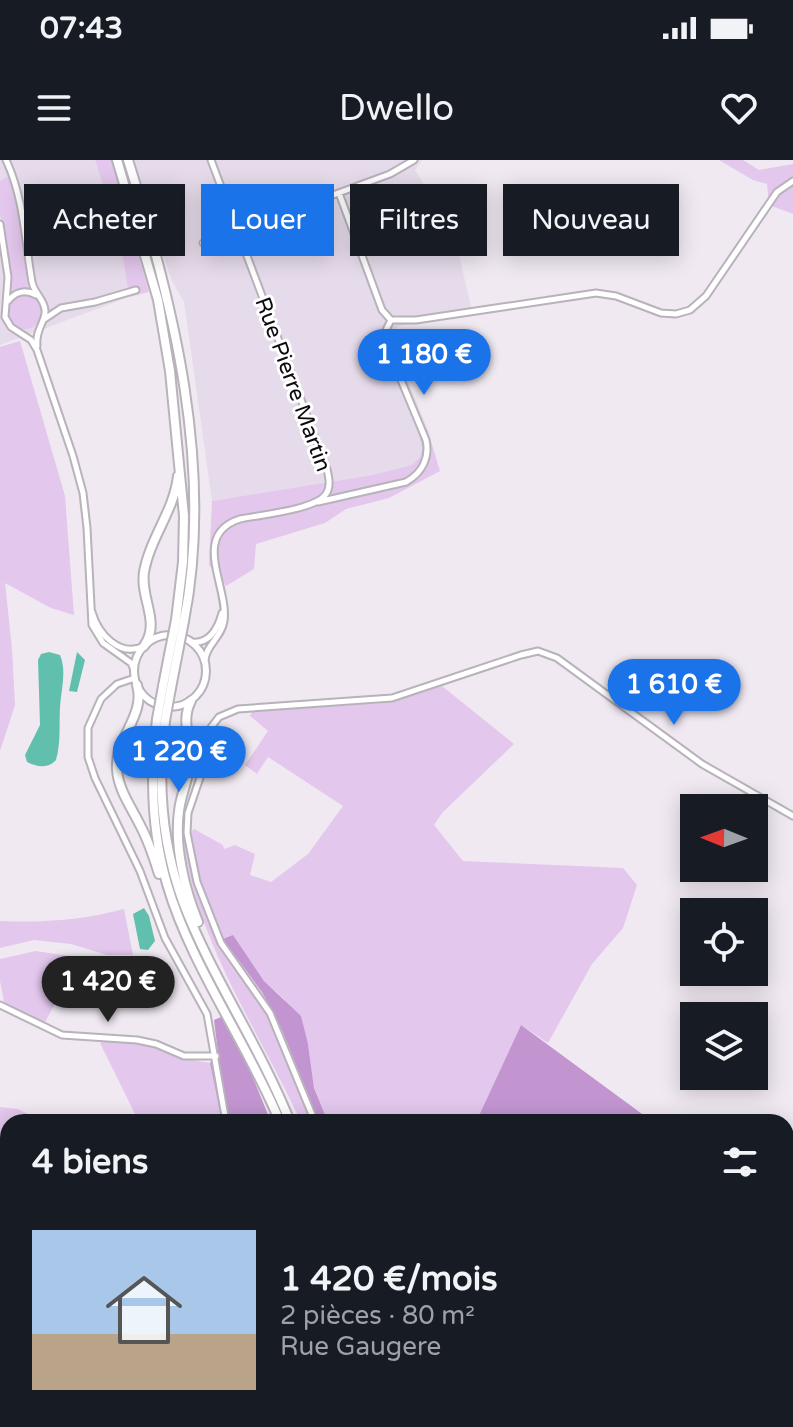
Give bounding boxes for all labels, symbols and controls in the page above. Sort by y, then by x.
text: 07:43 [40,10,123,47]
icon: menu [32,86,76,130]
icon: heart [717,86,761,130]
text: Dwello [339,87,454,130]
chip: Acheter [24,184,185,256]
chip: Louer [201,184,334,256]
chip: Filtres [350,184,487,256]
chip: Nouveau [503,184,679,256]
street label: Rue Pierre Martin [249,294,337,475]
pin: 1 180 € [350,329,498,397]
text: 1 180 € [376,339,472,370]
pin: 1 610 € [600,659,748,727]
text: 1 610 € [626,669,722,700]
pin: 1 220 € [105,726,253,794]
text: 1 220 € [131,736,227,767]
north arrow [680,794,768,882]
map controls [680,794,768,1090]
button: locate [680,898,768,986]
pin: 1 420 € [34,956,182,1024]
text: 1 420 € [60,966,156,997]
button: layers [680,1002,768,1090]
icon: filters [718,1140,762,1184]
text: 4 biens [32,1142,148,1183]
text: 1 420 €/mois [280,1259,498,1300]
icon: home [96,1262,192,1358]
text: 2 pièces · 80 m² [280,1300,475,1331]
text: Rue Gaugere [280,1331,441,1362]

